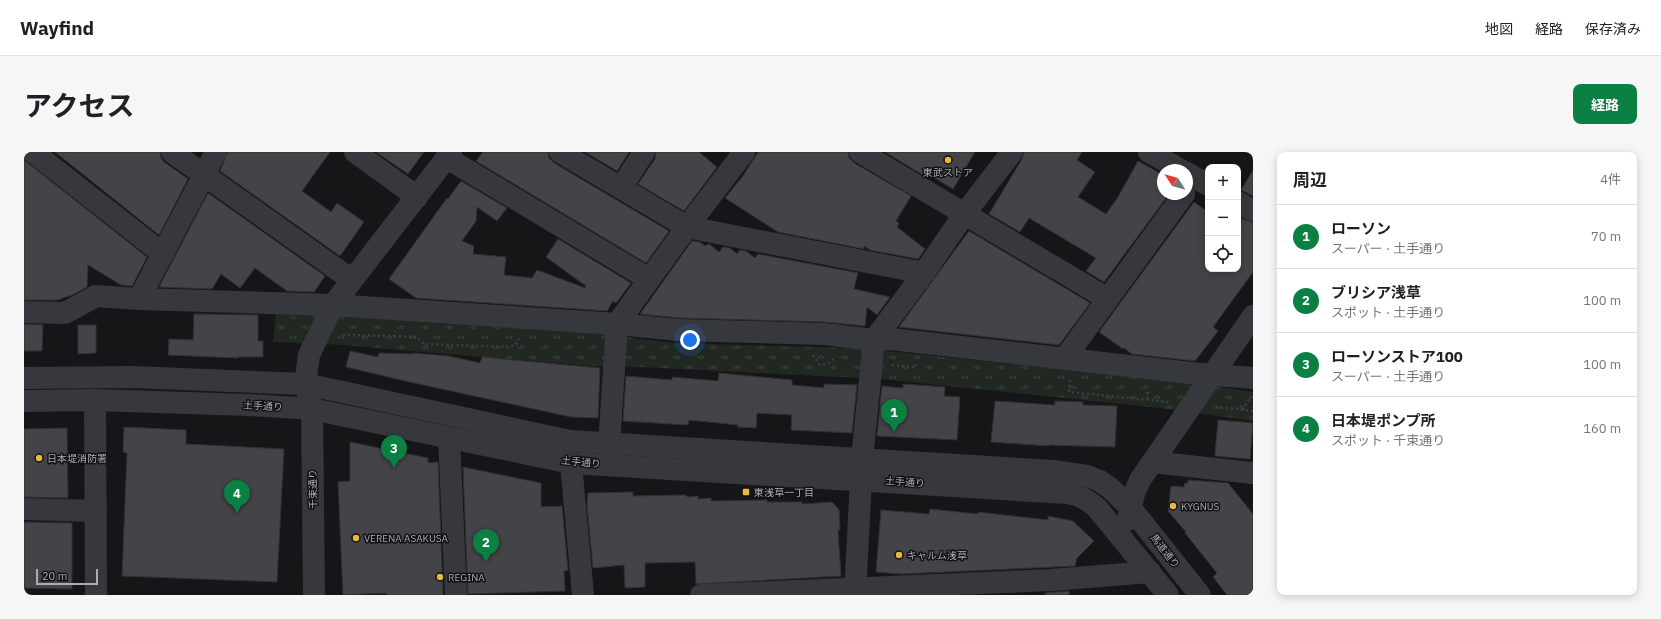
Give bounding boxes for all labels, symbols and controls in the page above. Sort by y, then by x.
text: Wayfind [20,16,94,40]
text: 地図 [1485,20,1513,38]
text: 経路 [1535,20,1563,38]
text: 保存済み [1585,20,1641,38]
button: 経路 [1573,84,1637,124]
text: アクセス [24,87,135,124]
marker: 東武ストア [943,155,953,165]
north arrow [1157,164,1193,200]
map controls [1205,164,1241,272]
button: + [1205,164,1241,200]
place label: 東武ストア [923,166,973,179]
text: 周辺 [1293,169,1327,191]
text: 4件 [1600,171,1621,188]
button: − [1205,200,1241,236]
text: ローソン [1331,219,1391,238]
text: 1 [1302,228,1310,245]
text: 70 m [1591,228,1621,245]
button: locate [1205,236,1241,272]
text: スーパー · 土手通り [1331,240,1445,257]
text: ブリシア浅草 [1331,283,1421,302]
text: 2 [1302,292,1310,309]
text: 100 m [1583,292,1621,309]
text: スポット · 土手通り [1331,304,1445,321]
your location [680,330,700,350]
text: ローソンストア100 [1331,347,1463,366]
text: 3 [1302,356,1310,373]
text: 100 m [1583,356,1621,373]
text: スーパー · 土手通り [1331,368,1445,385]
street label: 土手通り [243,398,283,414]
pin: 1 [881,399,907,432]
text: 日本堤ポンプ所 [1331,411,1436,430]
text: 4 [1302,420,1310,437]
text: 160 m [1583,420,1621,437]
text: スポット · 千束通り [1331,432,1445,449]
pin: 3 [381,435,407,468]
place label: 日本堤消防署 [47,452,107,465]
marker: 日本堤消防署 [34,453,44,463]
street label: 土手通り [560,453,602,471]
street label: 千束通り [306,469,320,509]
street label: 土手通り [885,474,925,490]
pin: 4 [224,480,250,513]
place label: 東浅草一丁目 [754,486,814,499]
marker: 東浅草一丁目 [741,487,751,497]
place label: KYGNUS [1181,500,1220,513]
marker: KYGNUS [1168,501,1178,511]
pin: 2 [473,529,499,562]
street label: 馬道通り [1148,531,1182,571]
place label: VERENA ASAKUSA [364,532,449,545]
marker: VERENA ASAKUSA [351,533,361,543]
place label: キャルム浅草 [907,549,967,562]
marker: キャルム浅草 [894,550,904,560]
scale bar [36,567,98,586]
text: 20 m [42,569,67,583]
place label: REGINA [448,571,485,584]
marker: REGINA [435,572,445,582]

